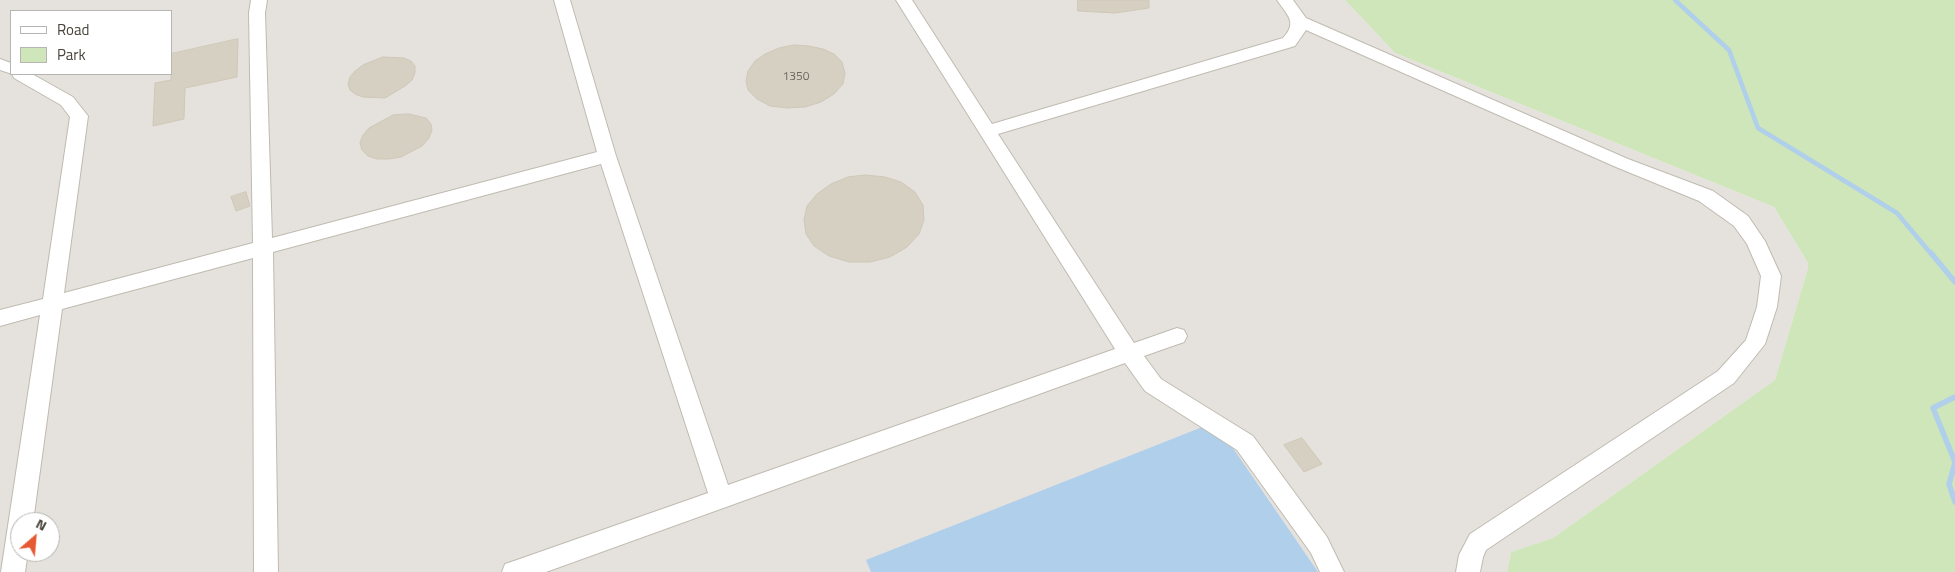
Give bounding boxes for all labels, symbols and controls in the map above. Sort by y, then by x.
legend [10,10,172,75]
text: Road [57,18,89,41]
text: Park [57,43,86,66]
house number: 1350 [783,70,809,84]
north arrow [10,512,60,562]
text: N [32,513,51,536]

